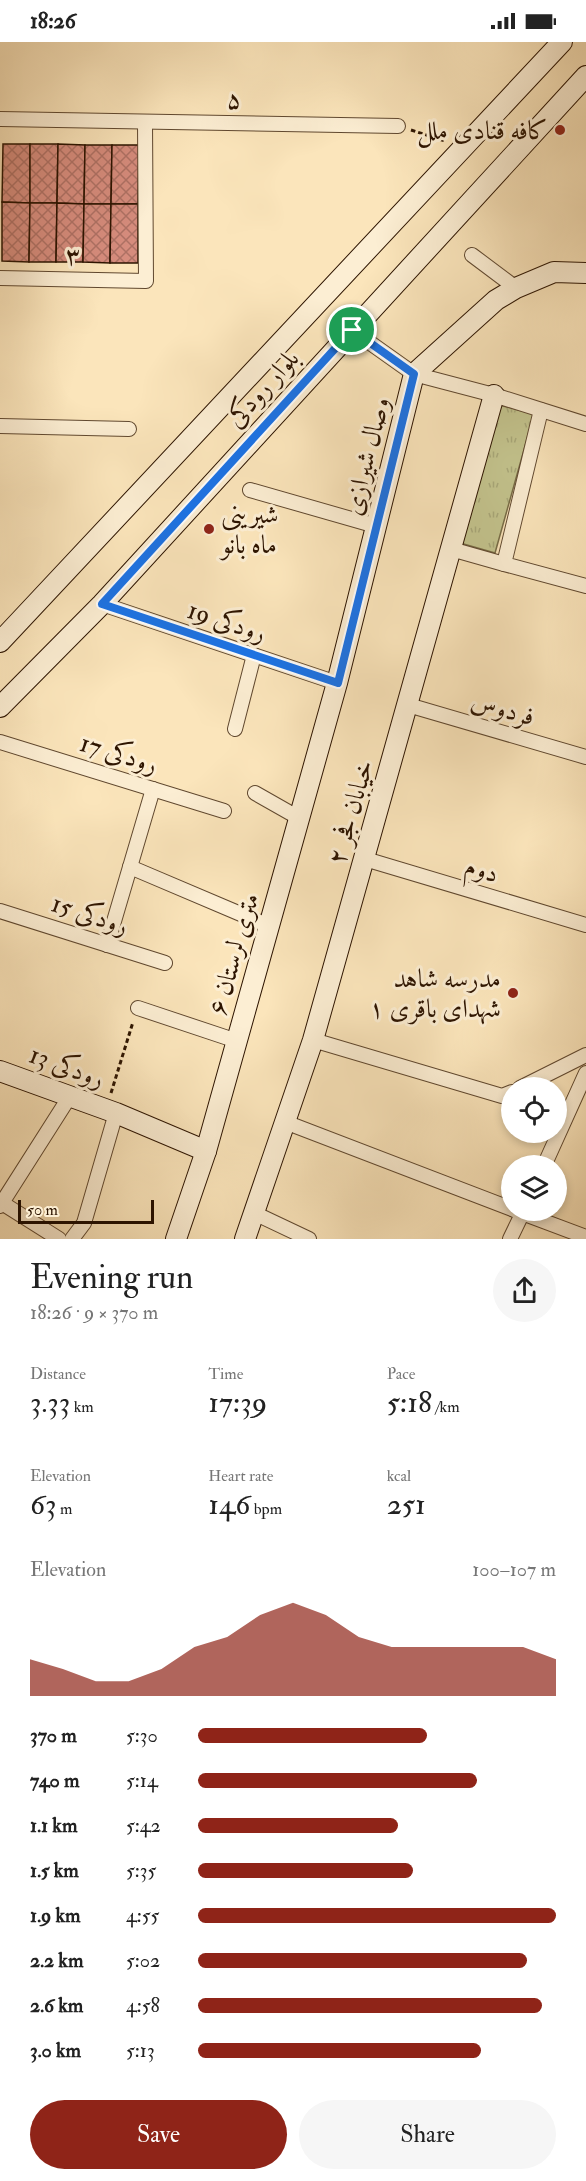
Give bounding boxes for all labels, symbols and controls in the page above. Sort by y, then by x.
text: 18:26 [30,7,76,35]
street label: ۵ [226,84,242,116]
place label: کافه قنادی ملل [417,115,548,148]
marker: کافه قنادی ملل [553,123,567,137]
street label: ۳ [65,240,81,272]
pin [326,304,377,355]
icon: arrive [335,313,368,346]
street label: بلوار رودکی [219,342,306,434]
street label: وصال شیرازی [337,394,397,519]
place label: شیرینی ماه بانو [218,499,279,561]
marker: شیرینی ماه بانو [202,522,216,536]
street label: رودکی 19 [183,593,270,650]
street label: فردوس [467,685,538,733]
street label: رودکی 17 [76,726,162,781]
street label: خیابان فجر ۲ [321,756,381,868]
street label: دوم [459,850,503,896]
street label: رودکی 15 [47,887,133,942]
street label: ۶ متری لرستان [201,890,267,1019]
place label: مدرسه شاهد شهدای باقری ۱ [369,963,501,1025]
marker: مدرسه شاهد شهدای باقری ۱ [506,986,520,1000]
street label: رودکی 13 [25,1038,109,1095]
map controls [501,1077,567,1221]
button: locate [501,1077,567,1143]
button: layers [501,1155,567,1221]
scale bar [18,1197,154,1224]
text: 50 m [27,1200,58,1220]
text: Evening run [30,1257,193,1298]
button: share [493,1259,556,1322]
text: 18:26 · 9 × 370 m [30,1300,158,1325]
text: Distance [30,1364,86,1384]
text: Time [208,1364,243,1384]
text: Pace [387,1364,415,1384]
text: 3.33 [30,1384,70,1421]
text: 17:39 [208,1384,267,1421]
text: 5:18 [387,1384,432,1421]
text: km [70,1397,94,1417]
text: /km [432,1397,460,1417]
text: Elevation [30,1466,91,1486]
text: Heart rate [208,1466,273,1486]
text: kcal [387,1466,411,1486]
text: 63 [30,1486,57,1523]
text: 146 [208,1486,250,1523]
text: 251 [387,1486,426,1523]
text: m [57,1499,72,1519]
text: bpm [250,1499,282,1519]
text: Elevation [30,1557,106,1582]
text: 100–107 m [472,1557,556,1582]
text: 370 m [30,1723,77,1748]
text: 5:30 [126,1723,158,1748]
text: 740 m [30,1768,79,1793]
text: 5:14 [126,1768,158,1793]
text: 1.1 km [30,1813,77,1838]
text: 5:42 [126,1813,161,1838]
text: 1.5 km [30,1858,79,1883]
text: 5:35 [126,1858,156,1883]
text: 1.9 km [30,1903,81,1928]
text: 4:55 [126,1903,159,1928]
text: 2.2 km [30,1948,83,1973]
text: 5:02 [126,1948,160,1973]
text: 2.6 km [30,1993,83,2018]
text: 4:58 [126,1993,160,2018]
text: 3.0 km [30,2038,81,2063]
text: 5:13 [126,2038,155,2063]
button: Save [30,2100,287,2169]
button: Share [299,2100,556,2169]

